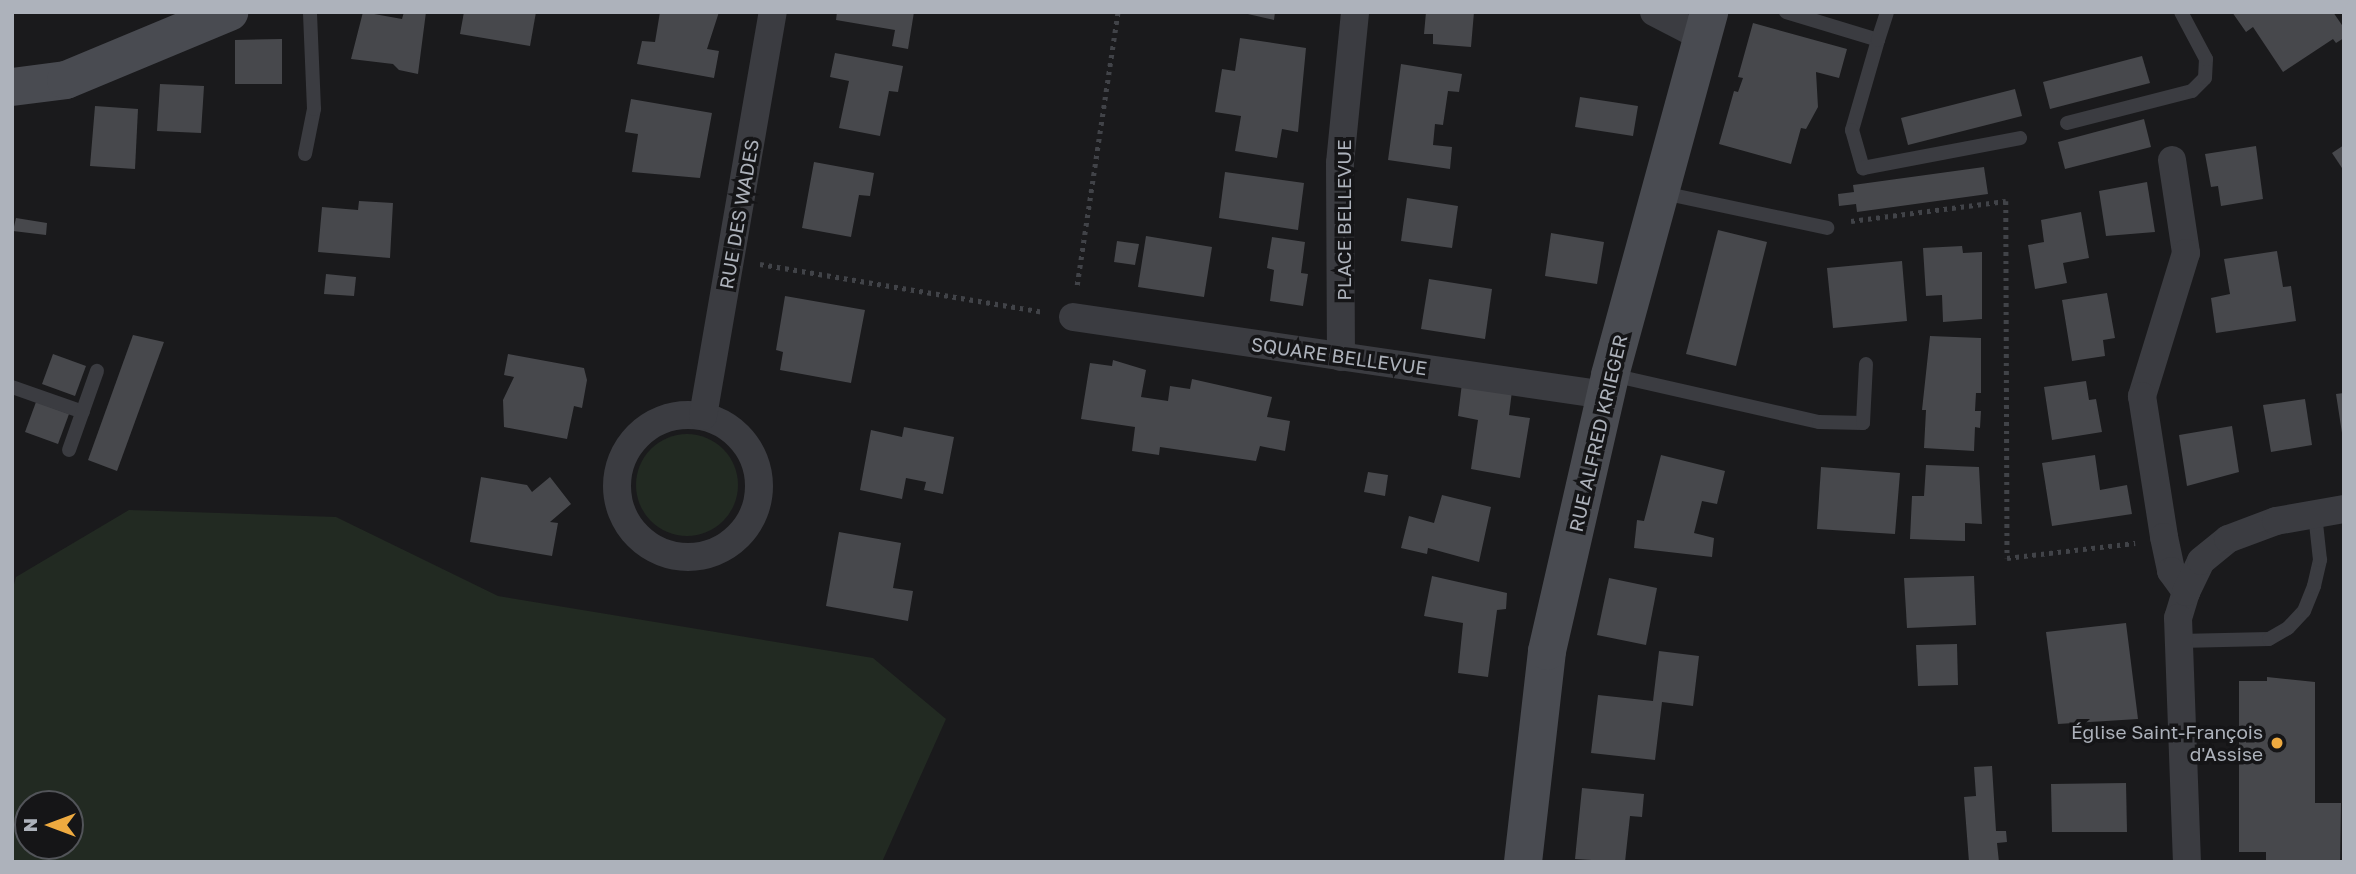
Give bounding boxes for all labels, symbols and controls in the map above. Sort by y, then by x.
street label: RUE DES WADES [715,137,763,291]
street label: PLACE BELLEVUE [1333,139,1355,301]
street label: SQUARE BELLEVUE [1250,332,1428,380]
street label: RUE ALFRED KRIEGER [1564,332,1632,534]
place label: Église Saint-François d'Assise [2071,721,2263,765]
marker: Église Saint-François d'Assise [2269,735,2285,751]
north arrow [14,790,84,860]
text: N [18,818,41,832]

